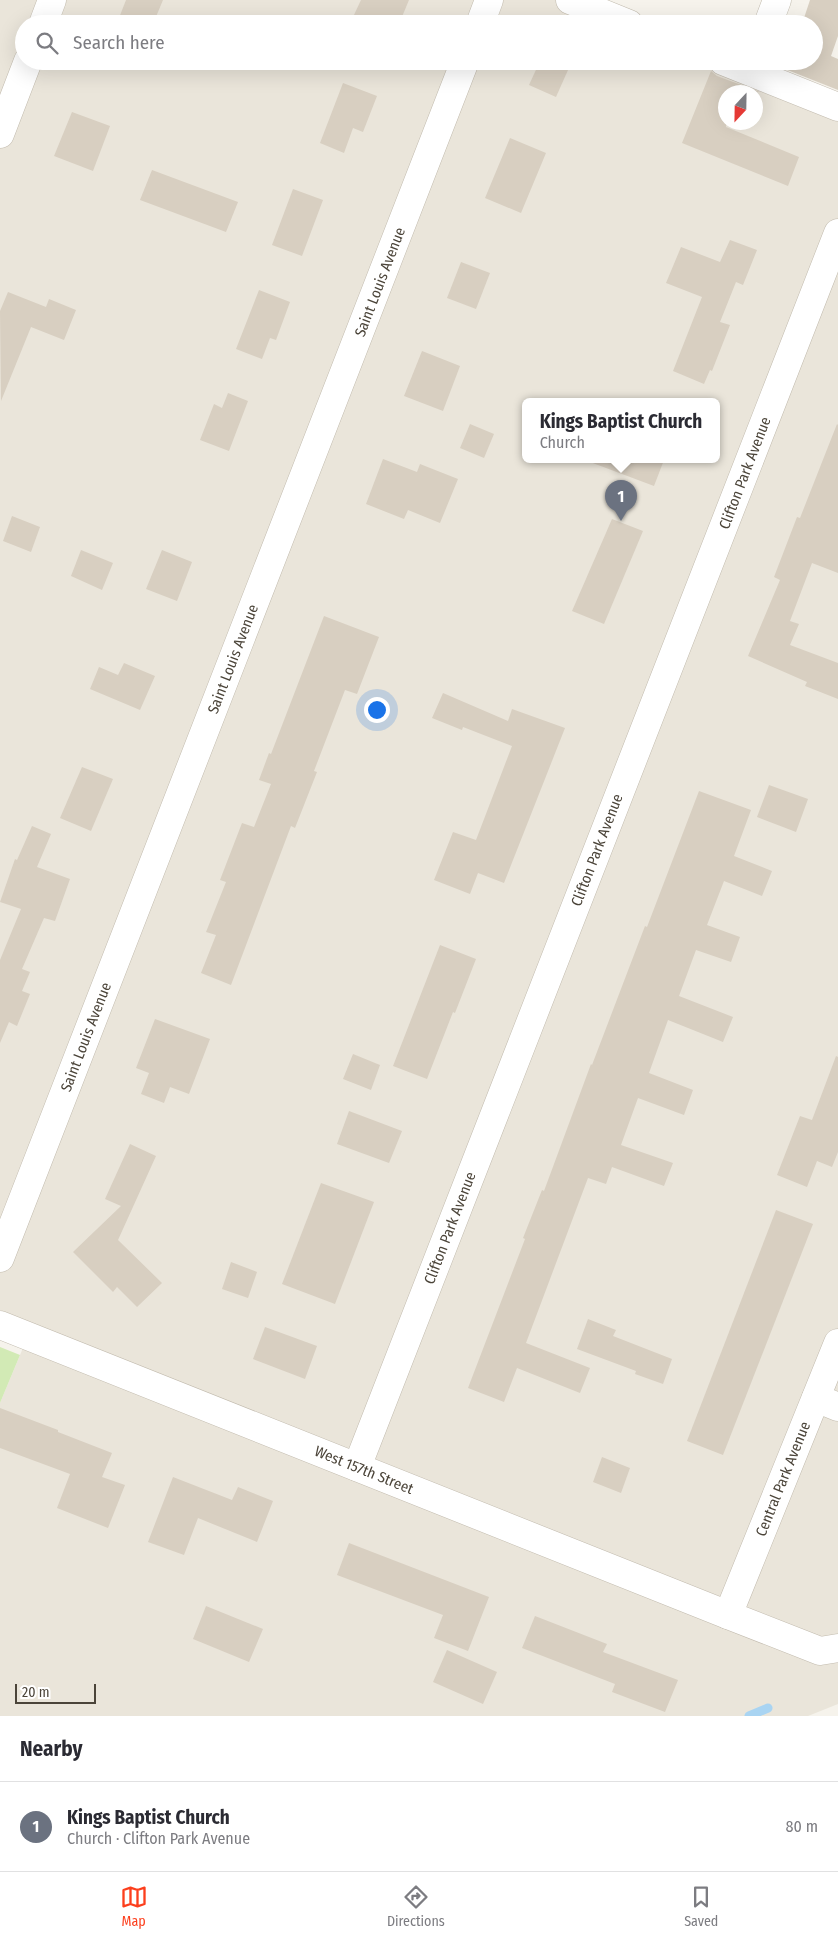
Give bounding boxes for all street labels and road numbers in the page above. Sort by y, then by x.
street label: Saint Louis Avenue [351,225,409,339]
street label: Clifton Park Avenue [715,414,775,532]
street label: Saint Louis Avenue [204,602,262,716]
street label: Clifton Park Avenue [567,791,627,909]
street label: Saint Louis Avenue [57,980,115,1094]
street label: Clifton Park Avenue [420,1169,480,1287]
street label: Central Park Avenue [752,1419,814,1539]
street label: West 157th Street [312,1442,416,1498]

